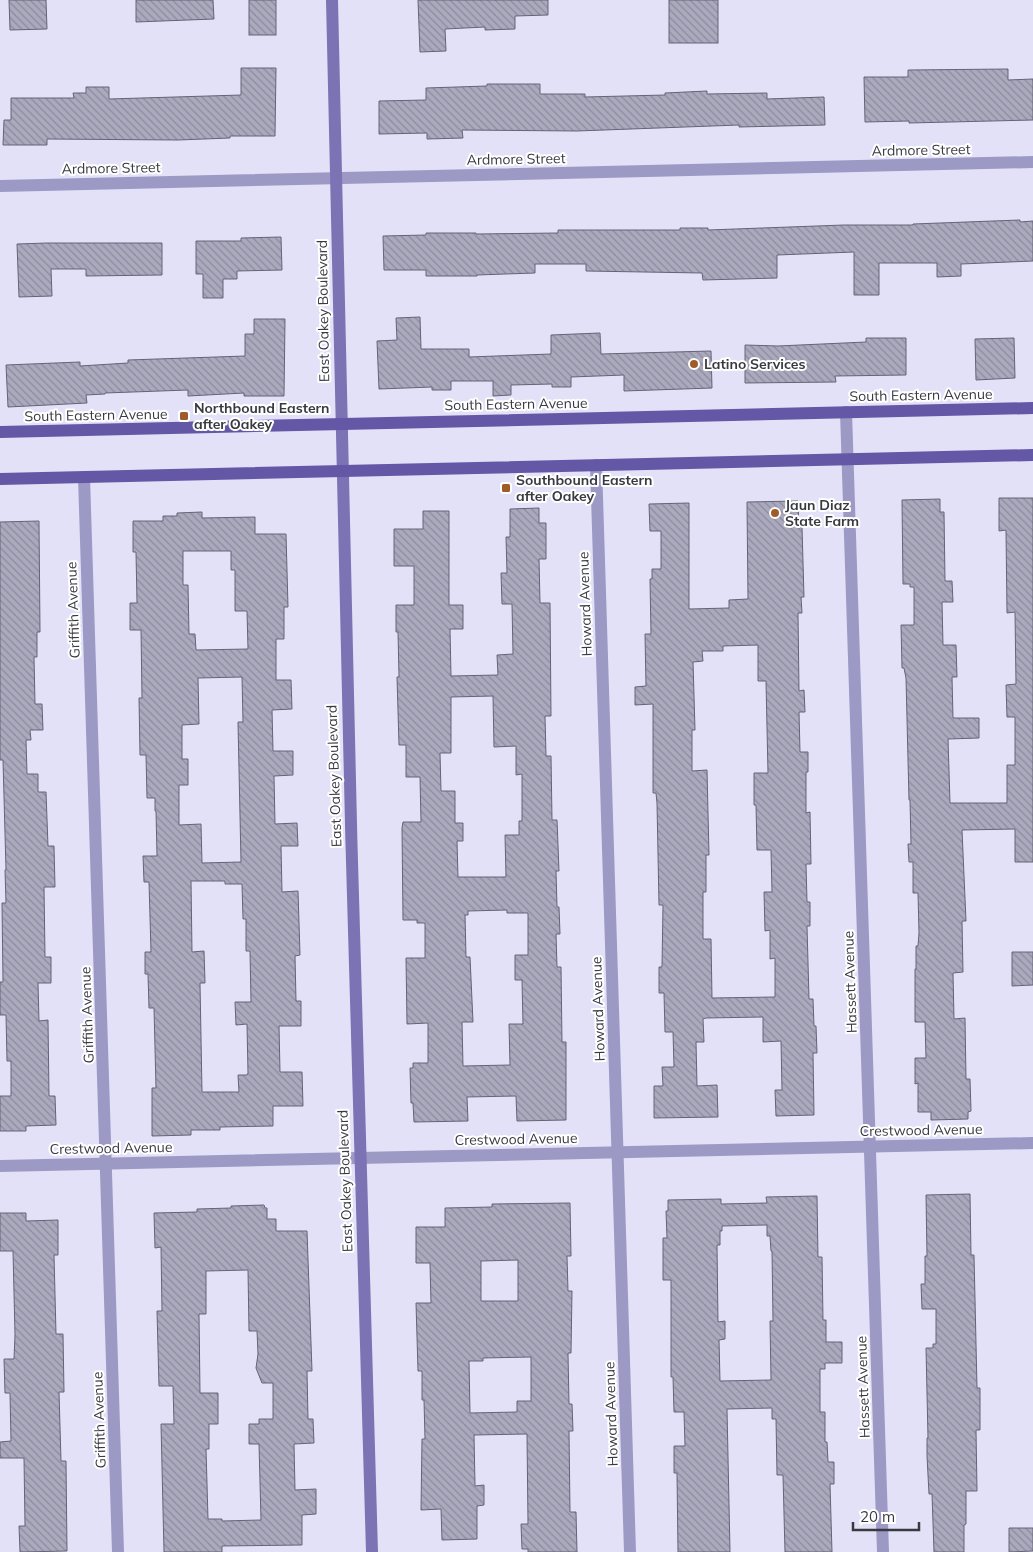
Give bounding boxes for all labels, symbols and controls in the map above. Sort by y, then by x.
street label: Ardmore Street [871,140,971,160]
street label: Ardmore Street [466,149,566,169]
street label: Ardmore Street [61,158,161,178]
street label: East Oakey Boulevard [313,240,333,382]
place label: Latino Services [704,355,806,373]
marker: Latino Services [688,358,700,370]
street label: South Eastern Avenue [849,385,993,405]
street label: South Eastern Avenue [444,394,588,414]
place label: Northbound Eastern after Oakey [194,399,330,433]
street label: South Eastern Avenue [24,405,168,425]
marker: Northbound Eastern after Oakey [178,410,190,422]
place label: Southbound Eastern after Oakey [516,471,652,505]
marker: Southbound Eastern after Oakey [500,482,512,494]
place label: Jaun Diaz State Farm [785,496,859,530]
marker: Jaun Diaz State Farm [769,507,781,519]
street label: Howard Avenue [574,551,596,657]
street label: Griffith Avenue [62,561,84,659]
street label: East Oakey Boulevard [323,705,345,847]
street label: Hassett Avenue [839,930,861,1034]
street label: Howard Avenue [587,956,609,1062]
street label: Griffith Avenue [76,966,98,1064]
street label: East Oakey Boulevard [334,1110,356,1252]
street label: Crestwood Avenue [859,1120,983,1140]
street label: Crestwood Avenue [454,1129,578,1149]
street label: Crestwood Avenue [49,1138,173,1158]
street label: Hassett Avenue [852,1335,874,1439]
street label: Howard Avenue [600,1361,622,1467]
street label: Griffith Avenue [88,1371,110,1469]
scale bar [853,1500,919,1532]
text: 20 m [860,1507,895,1526]

